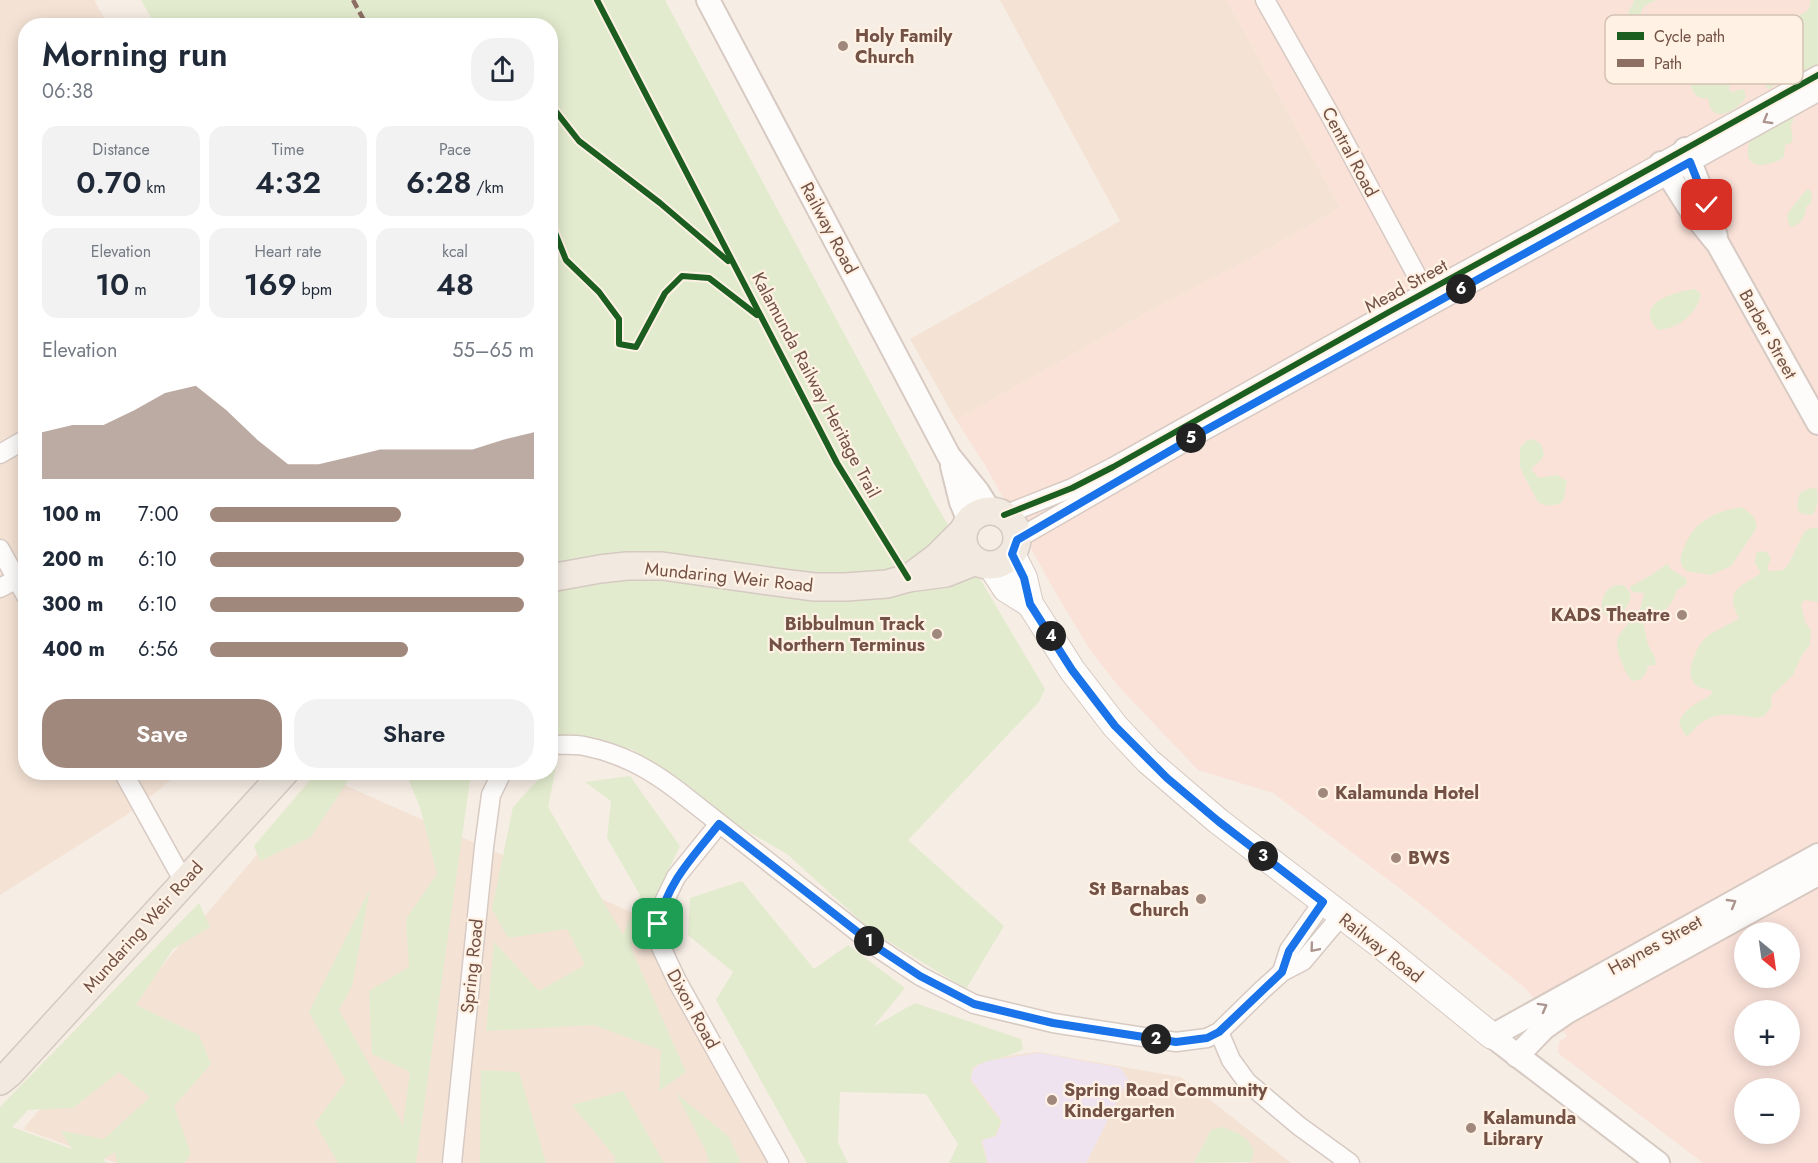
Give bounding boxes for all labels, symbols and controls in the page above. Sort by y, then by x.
legend [1605,15,1803,84]
place label: Holy Family Church [855,23,953,70]
text: Cycle path [1654,25,1725,48]
text: Morning run [42,31,228,78]
button: share [471,38,534,101]
marker: Holy Family Church [836,39,850,53]
text: Path [1654,52,1682,75]
text: 06:38 [42,77,93,106]
street label: Central Road [1315,102,1385,202]
one-way arrow [1763,113,1773,124]
text: Distance [92,138,150,161]
text: Time [272,138,304,161]
text: Pace [439,138,471,161]
text: 0.70 [76,161,142,204]
text: 4:32 [255,161,321,204]
text: 6:28 [406,161,472,204]
text: km [142,176,166,199]
text: /km [472,176,504,199]
street label: Railway Road [794,178,864,278]
pin [1681,179,1732,230]
icon: check [1690,188,1723,221]
text: Elevation [91,240,151,263]
text: Heart rate [255,240,321,263]
text: kcal [442,240,468,263]
street label: Mead Street [1360,252,1453,319]
text: 10 [95,263,129,306]
text: 169 [244,263,297,306]
text: 48 [436,263,474,306]
street label: Kalamunda Railway Heritage Trail [745,268,887,502]
pin: 6 [1446,274,1476,304]
text: 6 [1456,277,1466,300]
text: m [129,278,147,301]
text: bpm [297,278,332,301]
street label: Barber Street [1733,284,1804,384]
text: Elevation [42,336,117,365]
text: 55–65 m [452,336,534,365]
pin: 5 [1176,423,1206,453]
text: 5 [1186,426,1196,449]
text: 100 m [42,500,101,529]
text: 7:00 [138,500,179,529]
text: 200 m [42,545,104,574]
text: 6:10 [138,545,177,574]
street label: Mundaring Weir Road [644,555,814,599]
text: 300 m [42,590,103,619]
text: 6:10 [138,590,177,619]
place label: KADS Theatre [1551,602,1670,628]
marker: KADS Theatre [1675,608,1689,622]
place label: Bibbulmun Track Northern Terminus [769,611,926,658]
pin: 4 [1036,621,1066,651]
text: 4 [1045,624,1057,647]
marker: Bibbulmun Track Northern Terminus [930,627,944,641]
text: 400 m [42,635,105,664]
text: 6:56 [138,635,178,664]
button: Save [42,699,282,768]
button: Share [294,699,534,768]
place label: Kalamunda Hotel [1335,780,1479,806]
marker: Kalamunda Hotel [1316,786,1330,800]
pin: 3 [1248,841,1278,871]
text: 3 [1258,844,1268,867]
place label: BWS [1408,845,1450,871]
marker: BWS [1389,851,1403,865]
street label: Mundaring Weir Road [77,855,209,999]
place label: St Barnabas Church [1089,876,1189,923]
marker: St Barnabas Church [1194,892,1208,906]
pin [632,898,683,949]
one-way arrow [1726,899,1736,910]
icon: arrive [641,907,674,940]
street label: Railway Road [1333,907,1429,989]
street label: Haynes Street [1603,908,1707,982]
street label: Spring Road [454,917,490,1015]
north arrow [1734,922,1800,988]
map controls [1734,922,1800,1144]
pin: 1 [854,926,884,956]
text: 1 [865,929,873,952]
one-way arrow [1311,941,1322,952]
street label: Dixon Road [660,964,726,1054]
button: + [1734,1000,1800,1066]
one-way arrow [1537,1003,1547,1014]
pin: 2 [1141,1024,1171,1054]
text: 2 [1151,1027,1161,1050]
place label: Spring Road Community Kindergarten [1064,1077,1268,1124]
button: − [1734,1078,1800,1144]
marker: Spring Road Community Kindergarten [1045,1093,1059,1107]
place label: Kalamunda Library [1483,1105,1576,1152]
marker: Kalamunda Library [1464,1121,1478,1135]

